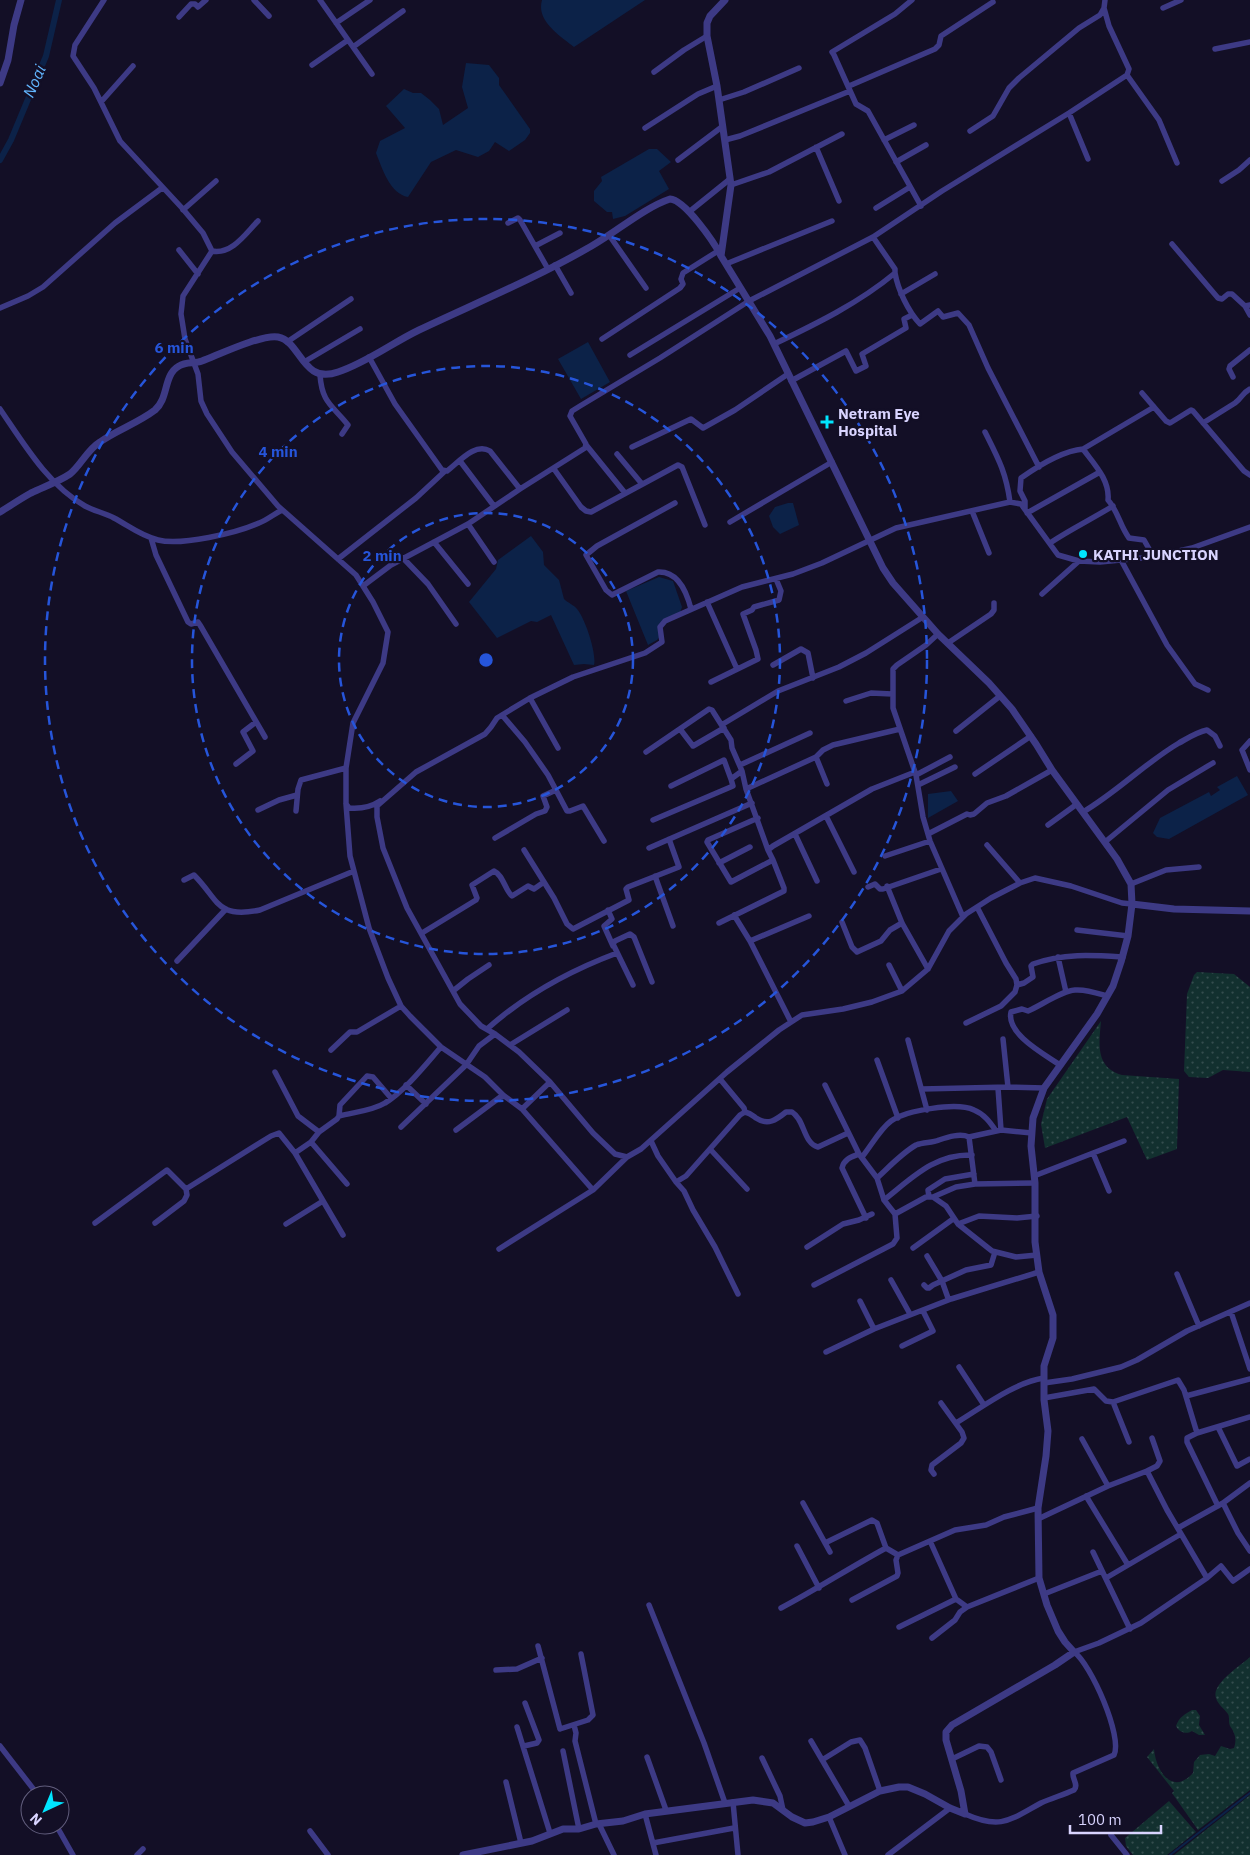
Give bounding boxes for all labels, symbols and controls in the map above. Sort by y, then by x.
water label: Noai [18,61,50,100]
text: 6 min [154,338,194,357]
place label: Netram Eye Hospital [838,404,920,440]
marker: Netram Eye Hospital [820,415,834,429]
text: 4 min [258,442,298,461]
place label: KATHI JUNCTION [1093,545,1219,564]
text: 2 min [362,546,402,565]
marker: KATHI JUNCTION [1077,548,1089,560]
centre of rings [477,651,495,669]
north arrow [20,1785,70,1835]
scale bar [1070,1802,1161,1834]
text: N [26,1809,46,1829]
text: 100 m [1078,1810,1122,1829]

